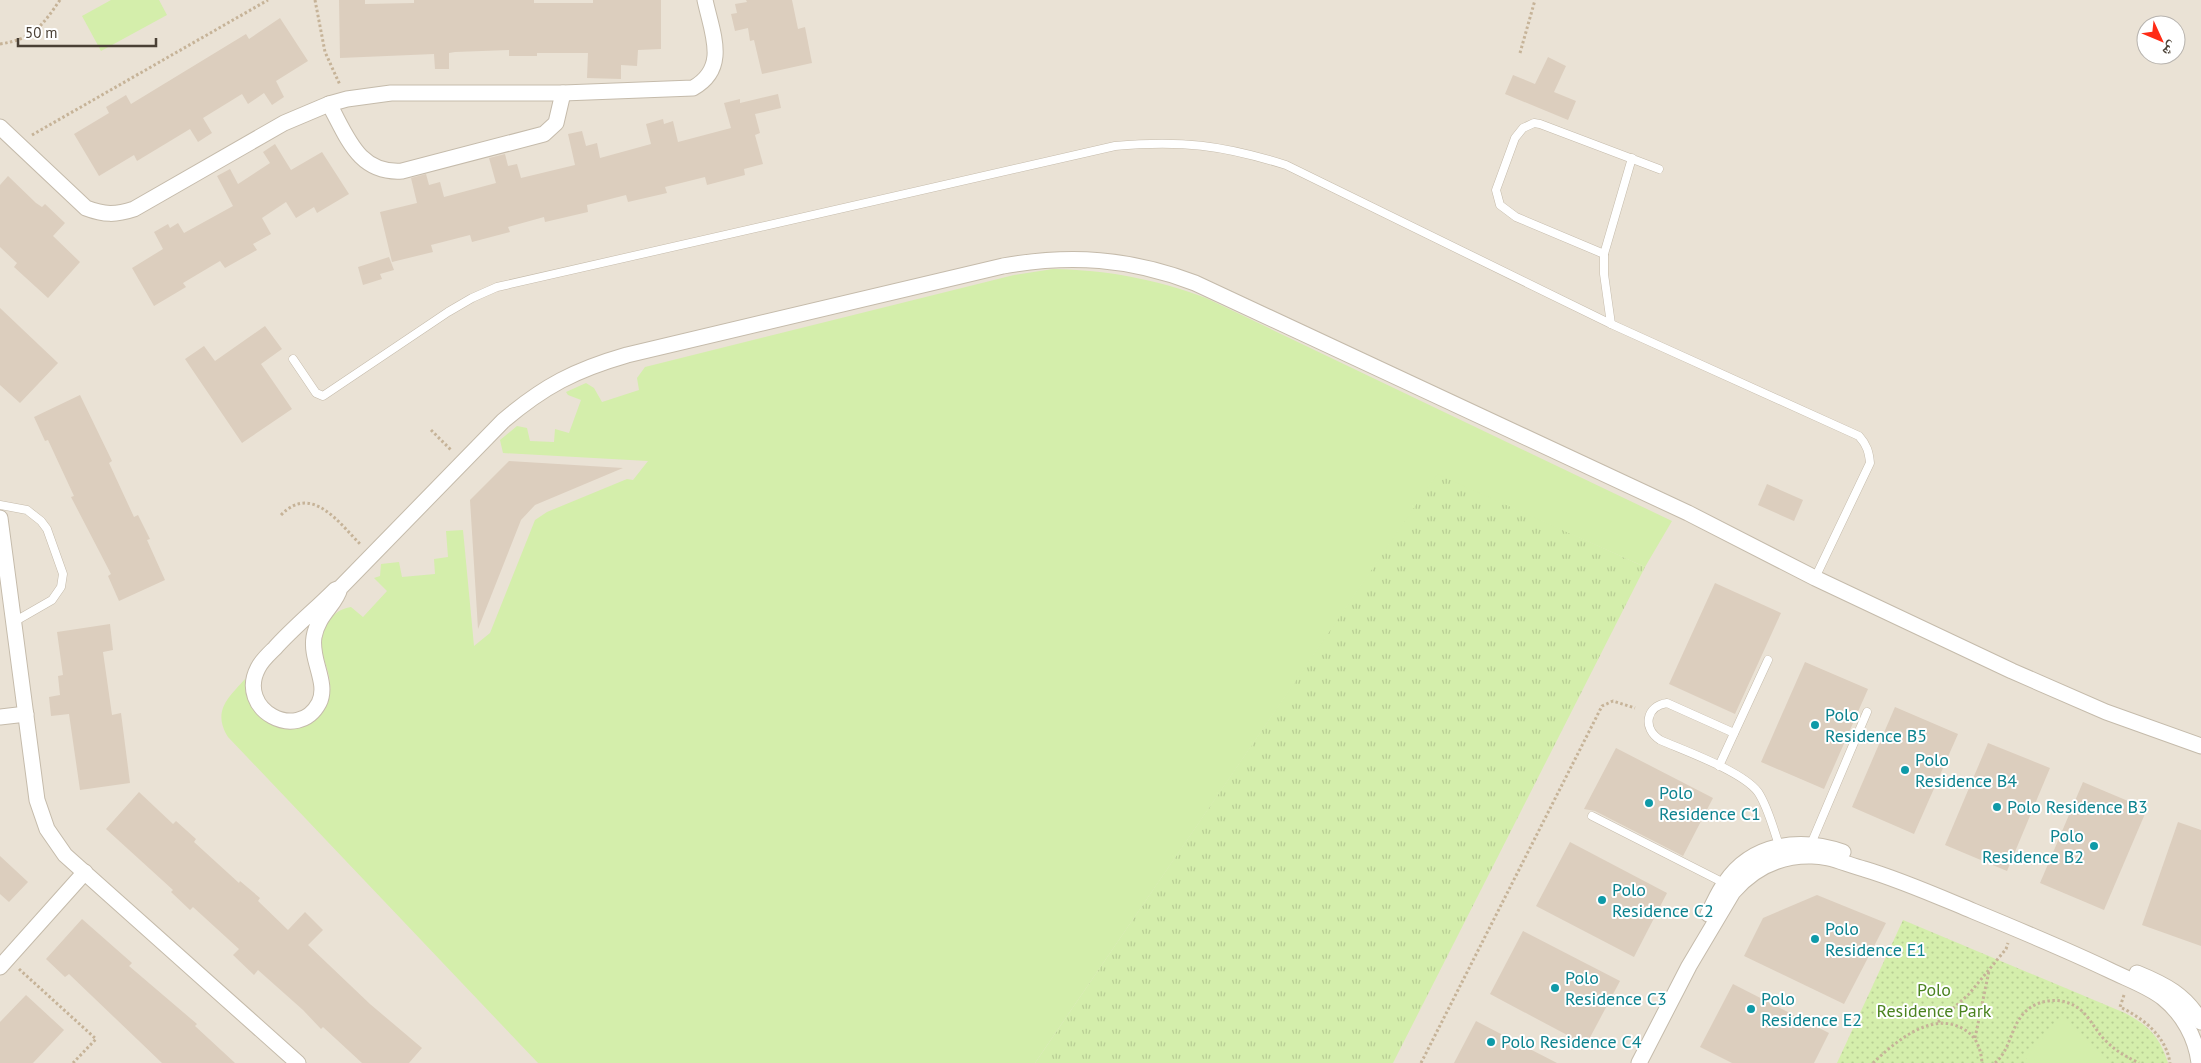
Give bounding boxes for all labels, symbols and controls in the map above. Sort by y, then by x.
scale bar [18,15,155,47]
north arrow [2136,15,2186,65]
text: 50 m [25,23,58,42]
text: ش [2159,37,2182,61]
place label: Polo Residence B5 [1825,703,1927,747]
marker: Polo Residence B5 [1809,719,1821,731]
place label: Polo Residence B4 [1915,748,2017,792]
marker: Polo Residence B4 [1899,764,1911,776]
place label: Polo Residence C1 [1659,781,1761,825]
place label: Polo Residence B3 [2007,795,2148,818]
marker: Polo Residence C1 [1643,797,1655,809]
marker: Polo Residence B3 [1991,801,2003,813]
place label: Polo Residence B2 [1982,824,2084,868]
marker: Polo Residence B2 [2088,840,2100,852]
place label: Polo Residence C2 [1612,878,1714,922]
marker: Polo Residence C2 [1596,894,1608,906]
place label: Polo Residence E1 [1825,917,1926,961]
marker: Polo Residence E1 [1809,933,1821,945]
place label: Polo Residence C3 [1565,966,1667,1010]
park label: Polo Residence Park [1877,978,1992,1022]
marker: Polo Residence C3 [1549,982,1561,994]
place label: Polo Residence E2 [1761,987,1862,1031]
marker: Polo Residence E2 [1745,1003,1757,1015]
place label: Polo Residence C4 [1501,1030,1642,1053]
marker: Polo Residence C4 [1485,1036,1497,1048]

